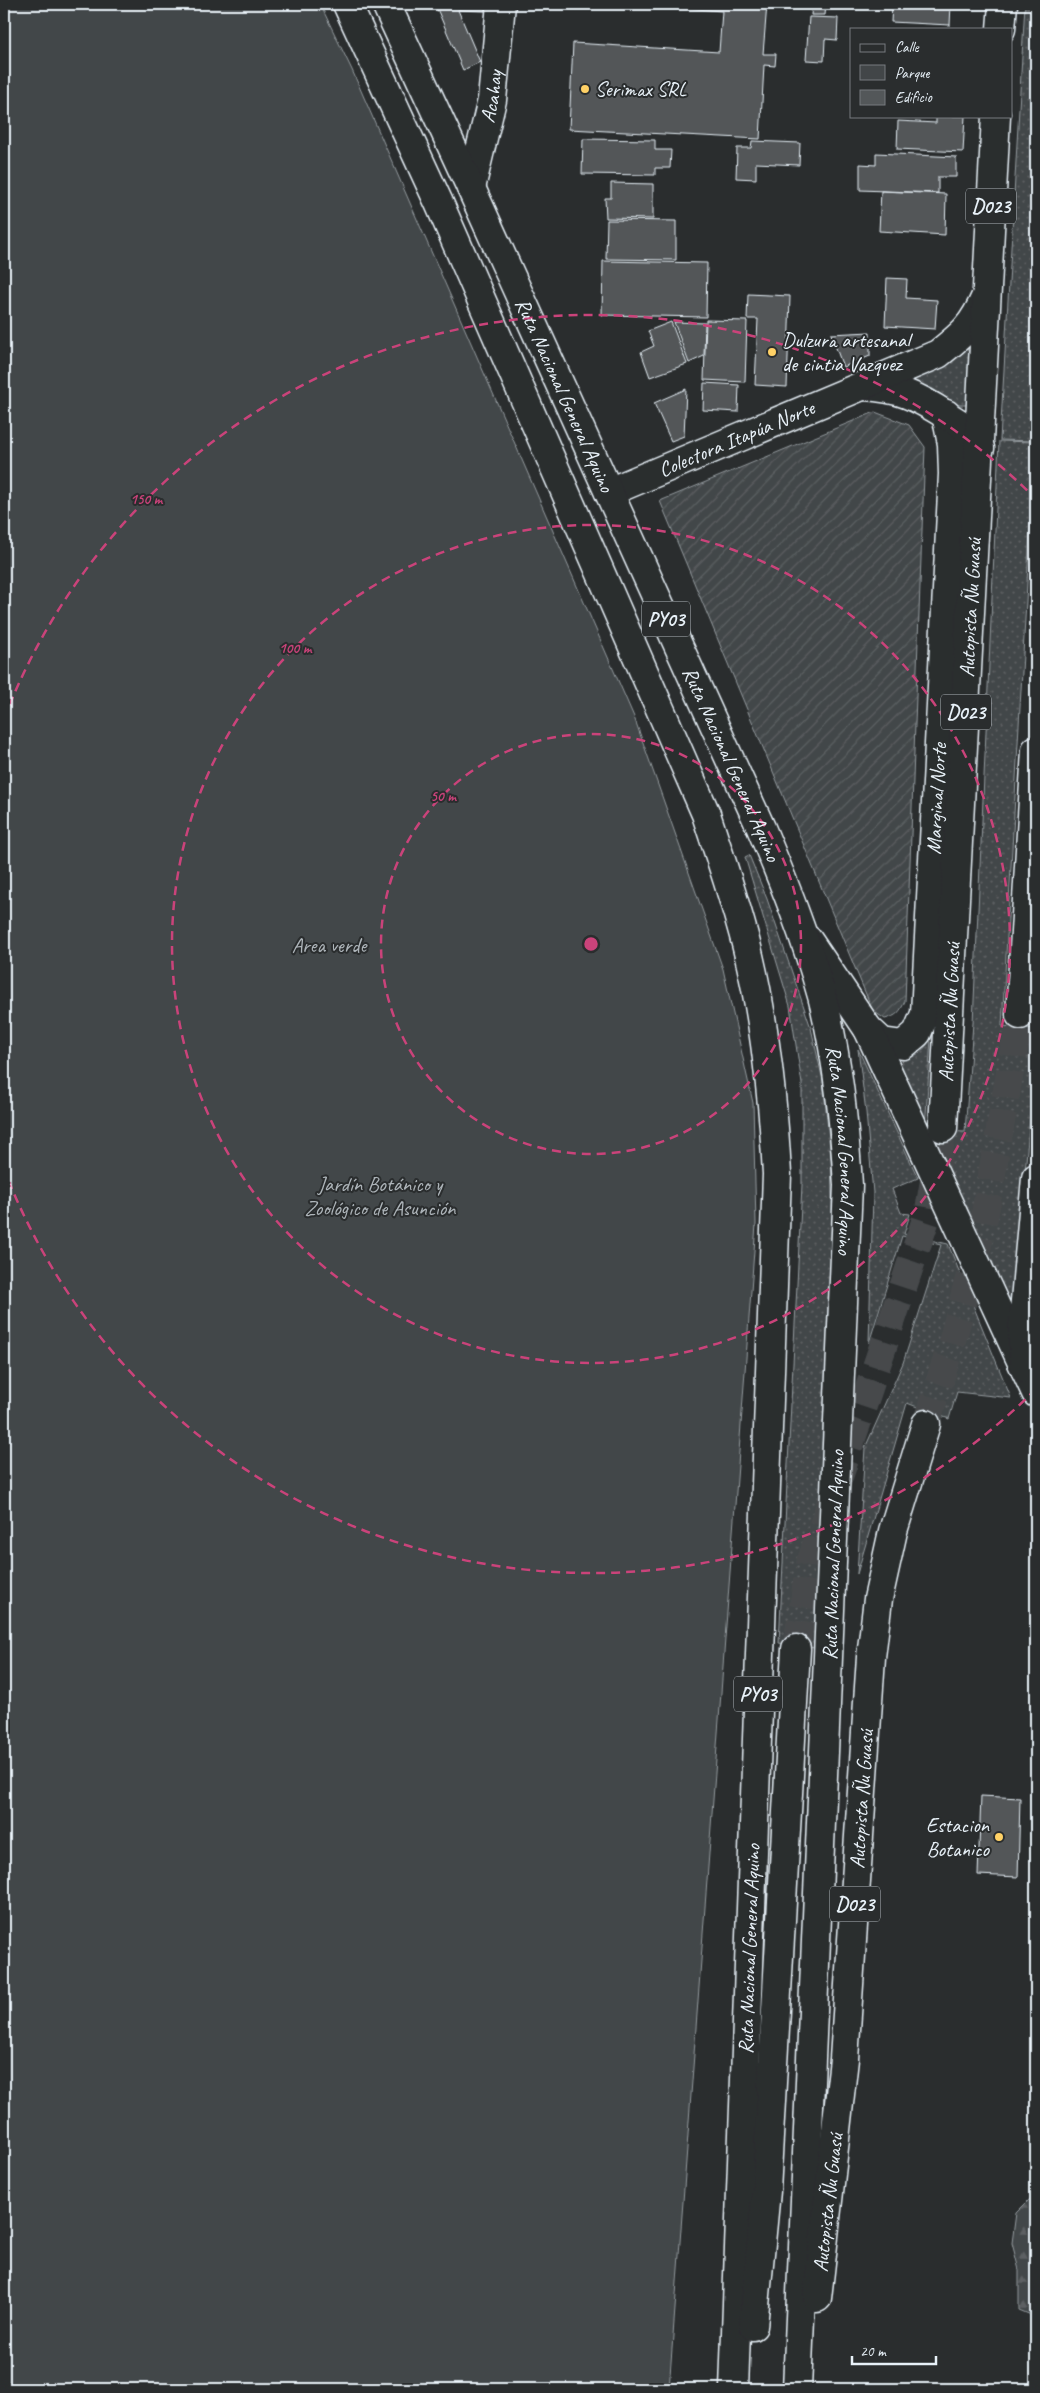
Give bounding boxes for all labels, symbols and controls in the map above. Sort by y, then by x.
legend [850,28,1012,118]
text: Calle [895,38,920,57]
text: Parque [895,64,931,83]
street label: Acahay [474,67,508,125]
place label: Serimax SRL [595,76,688,102]
marker: Serimax SRL [579,83,591,95]
text: Edificio [895,88,933,107]
road number: D023 [966,188,1016,224]
street label: Ruta Nacional General Aquino [510,294,621,498]
place label: Dulzura artesanal de cintia Vazquez [782,327,913,377]
marker: Dulzura artesanal de cintia Vazquez [766,346,778,358]
street label: Colectora Itapúa Norte [655,394,819,483]
text: 150 m [130,490,164,509]
street label: Autopista Ñu Guasú [954,535,987,678]
road number: PY03 [642,602,690,636]
text: 100 m [279,639,313,658]
street label: Ruta Nacional General Aquino [677,663,787,866]
road number: D023 [941,694,991,730]
street label: Marginal Norte [920,741,952,855]
text: 50 m [430,787,457,806]
park label: Area verde [292,932,368,958]
centre of rings [582,935,600,953]
street label: Autopista Ñu Guasú [932,940,966,1082]
street label: Ruta Nacional General Aquino [820,1043,861,1257]
park label: Jardín Botánico y Zoológico de Asunción [304,1171,456,1221]
street label: Ruta Nacional General Aquino [816,1448,850,1660]
road number: PY03 [734,1676,782,1712]
street label: Autopista Ñu Guasú [844,1727,879,1869]
place label: Estacion Botanico [926,1812,991,1862]
marker: Estacion Botanico [993,1831,1005,1843]
street label: Ruta Nacional General Aquino [732,1842,766,2054]
road number: D023 [830,1886,880,1922]
street label: Autopista Ñu Guasú [807,2130,849,2273]
scale bar [852,2333,936,2365]
text: 20 m [860,2342,887,2361]

